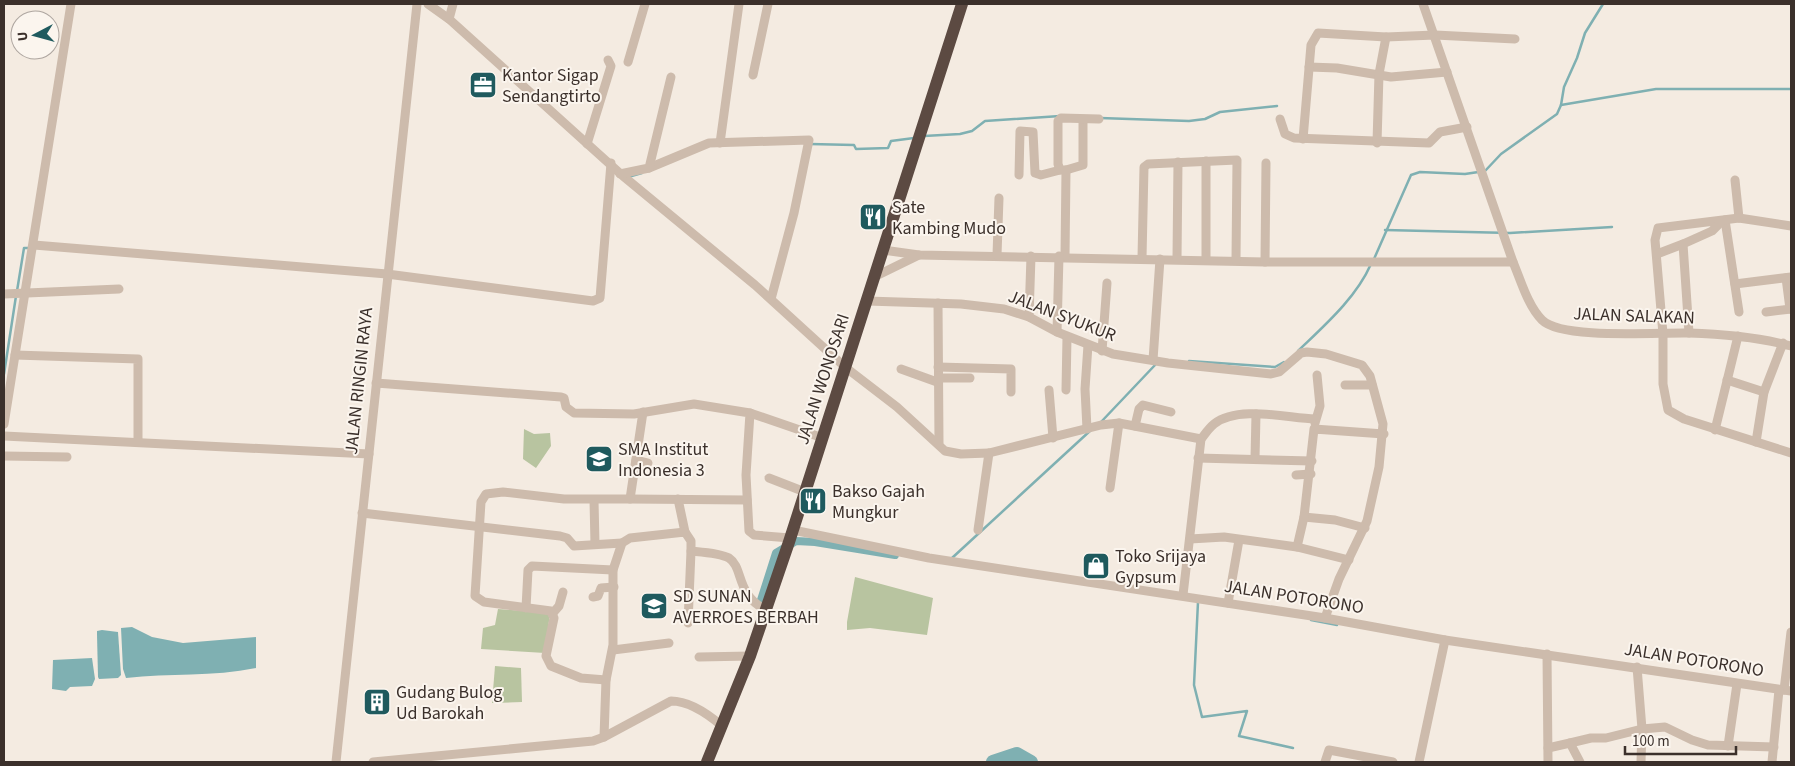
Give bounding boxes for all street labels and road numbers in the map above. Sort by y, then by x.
street label: JALAN SYUKUR [1004,284,1120,348]
street label: JALAN SALAKAN [1573,301,1695,331]
street label: JALAN RINGIN RAYA [339,306,379,456]
street label: JALAN WONOSARI [790,310,856,448]
street label: JALAN POTORONO [1222,574,1366,620]
street label: JALAN POTORONO [1622,637,1766,683]

